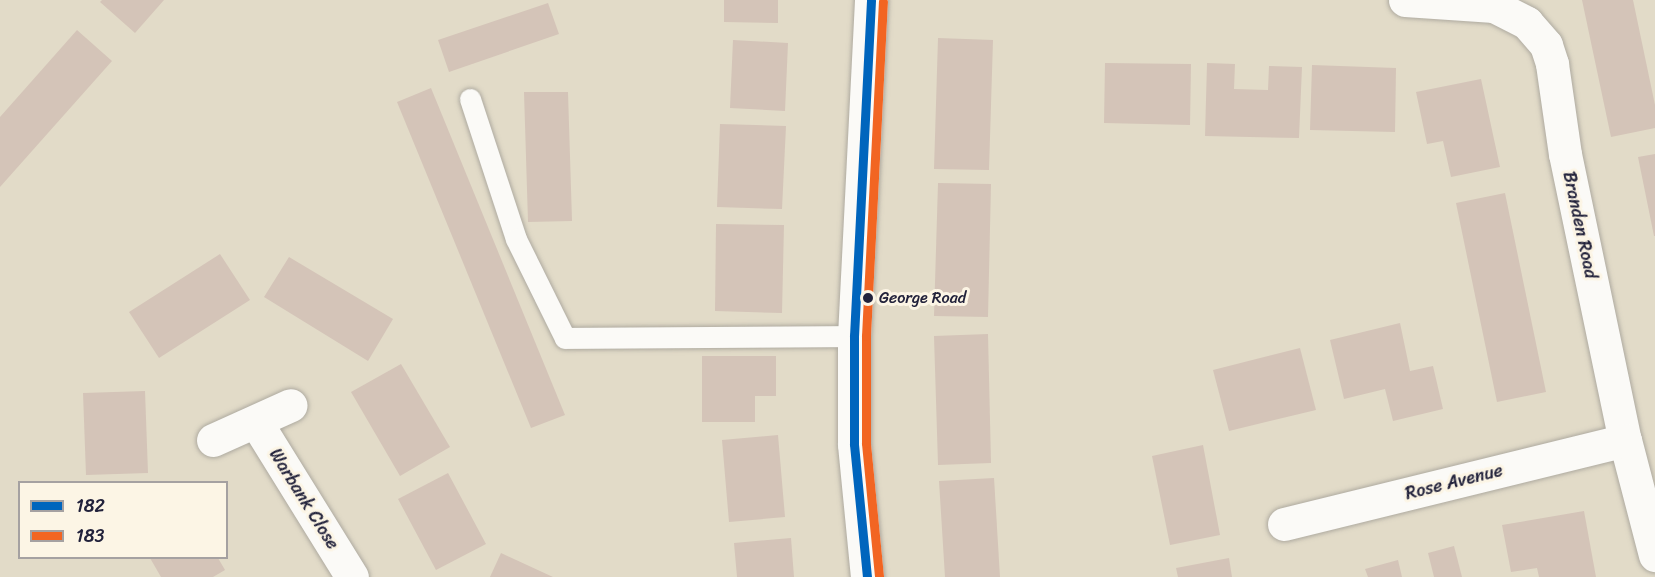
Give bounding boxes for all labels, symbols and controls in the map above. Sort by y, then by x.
street label: Branden Road [1558,169,1602,281]
place label: George Road [879,288,966,308]
marker: George Road [862,292,874,304]
street label: Warbank Close [264,444,344,554]
street label: Rose Avenue [1403,459,1505,505]
legend [18,481,228,559]
text: 182 [76,490,105,522]
text: 183 [76,520,104,552]

